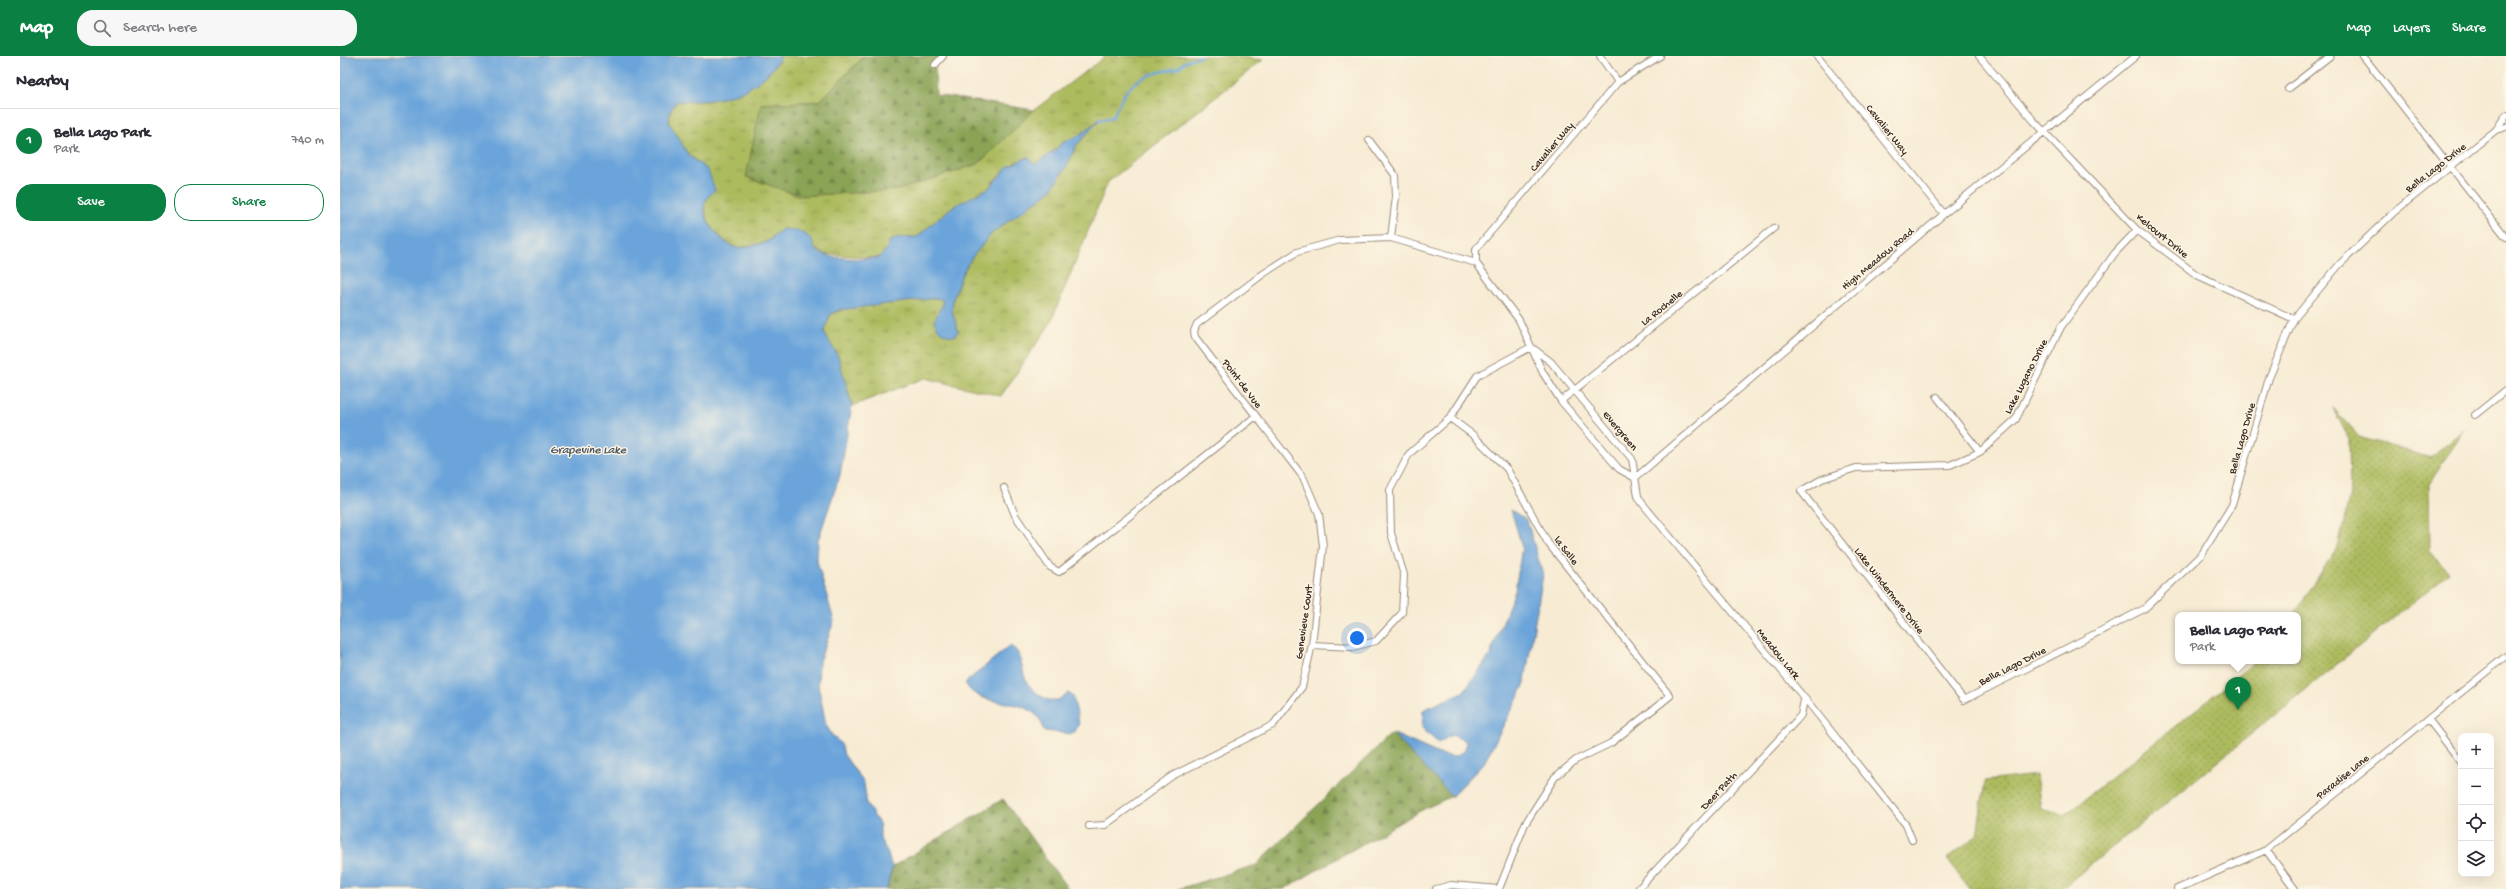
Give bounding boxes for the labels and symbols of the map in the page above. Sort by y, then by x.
street label: Cavalier Way [1863,103,1911,158]
street label: Cavalier Way [1528,120,1577,174]
street label: Bella Lago Drive [2403,141,2469,197]
street label: Kelcourt Drive [2133,212,2191,261]
street label: High Meadow Road [1840,225,1918,293]
street label: La Rochelle [1639,288,1686,329]
street label: Lake Lugano Drive [2003,337,2051,416]
street label: Point de Vue [1219,357,1264,411]
street label: Bella Lago Drive [2227,401,2259,477]
street label: Evergreen [1599,409,1640,454]
water label: Grapevine Lake [550,444,627,458]
street label: la Salle [1551,535,1580,568]
street label: Lake Windermere Drive [1851,546,1926,637]
street label: Genevieve Court [1294,583,1316,660]
street label: Meadow Lark [1753,627,1802,683]
your location [1347,628,1367,648]
street label: Bella Lago Drive [1977,645,2049,689]
pin: 1 [2225,677,2251,710]
street label: Paradise Lane [2314,752,2372,803]
street label: Deer Path [1698,770,1740,814]

